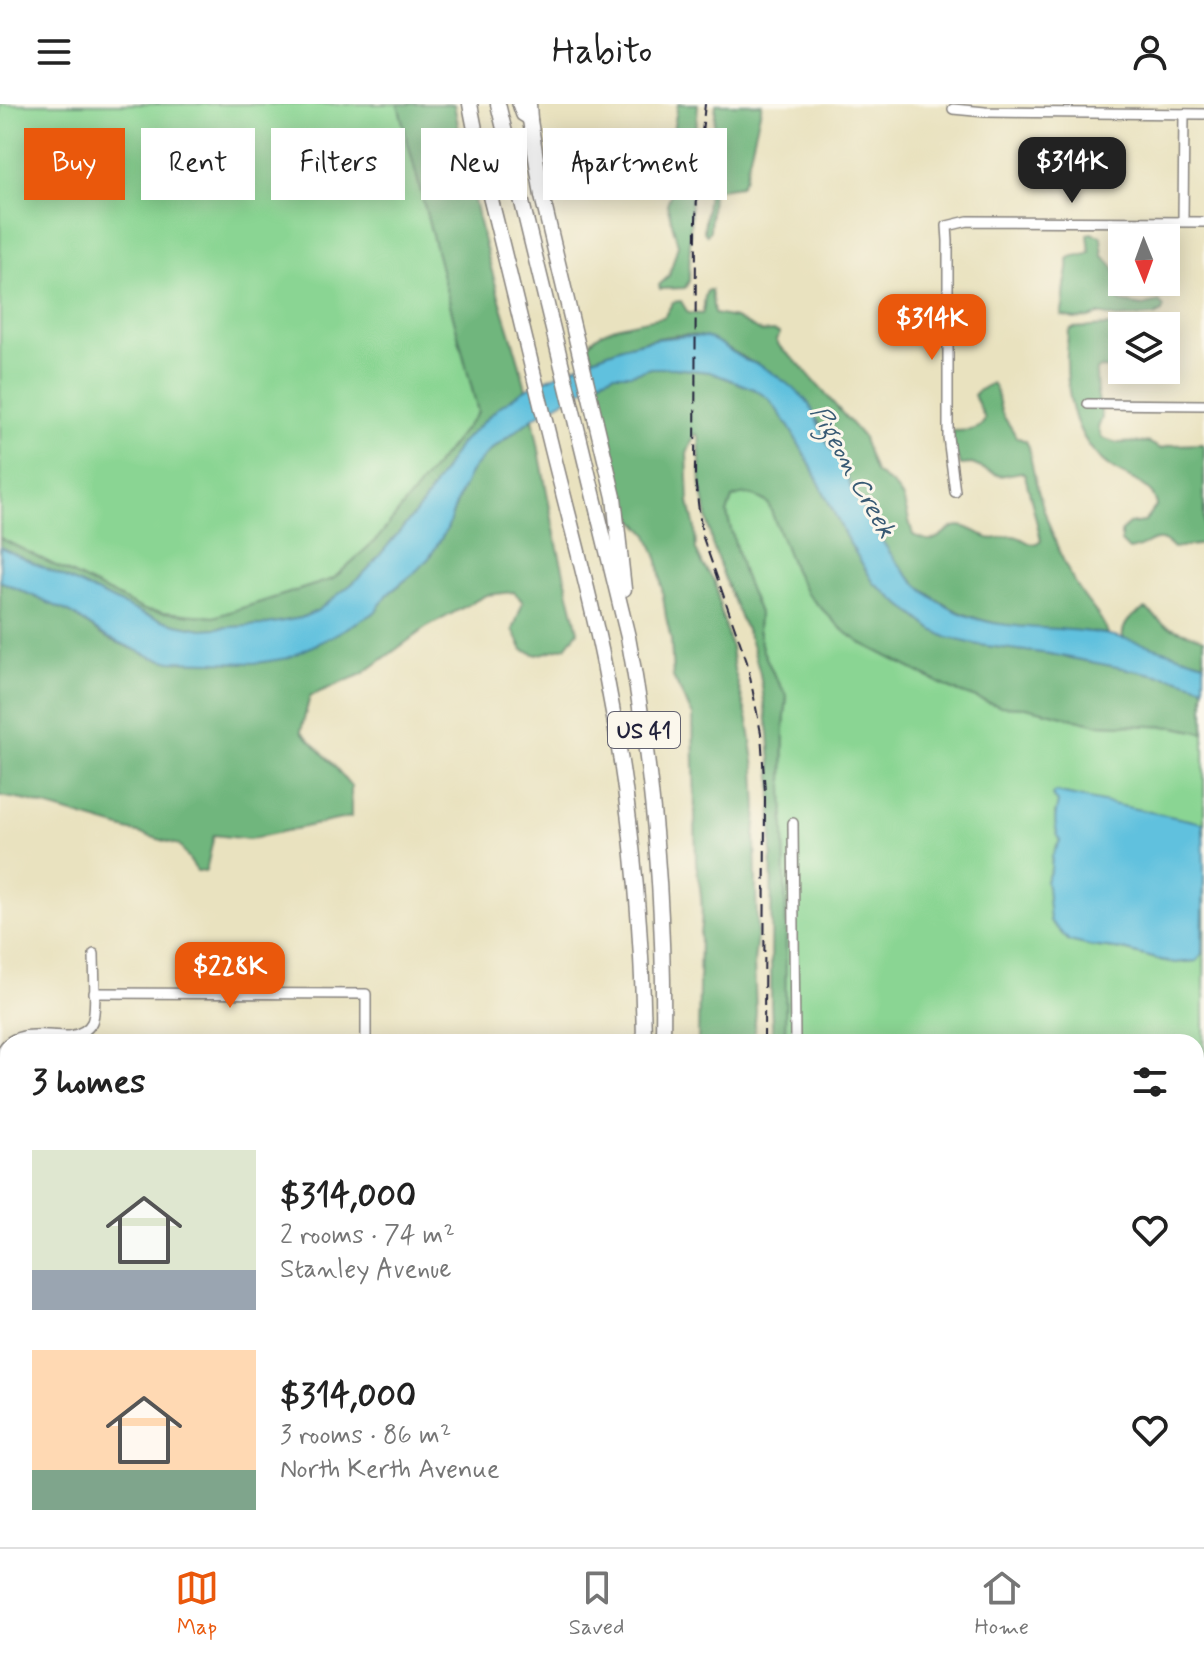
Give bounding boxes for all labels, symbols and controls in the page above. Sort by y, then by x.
text: Habito [552,29,652,76]
icon: menu [32,30,76,74]
icon: person [1128,30,1172,74]
chip: Buy [24,128,125,200]
chip: Rent [141,128,255,200]
chip: Filters [271,128,405,200]
chip: New [421,128,527,200]
chip: Apartment [543,128,727,200]
pin: $314K [1016,137,1128,205]
text: $314K [1036,146,1108,180]
north arrow [1108,224,1180,296]
map controls [1108,224,1180,384]
pin: $314K [876,294,988,362]
text: $314K [896,303,968,337]
button: layers [1108,312,1180,384]
water label: Pigeon Creek [799,399,903,546]
road number: US 41 [608,712,680,748]
pin: $228K [174,942,286,1010]
text: $228K [193,951,267,985]
text: 3 homes [32,1060,145,1105]
icon: filters [1128,1060,1172,1104]
text: $314,000 [280,1174,416,1219]
icon: home [96,1182,192,1278]
icon: heart [1128,1208,1172,1252]
text: 2 rooms · 74 m² [280,1219,455,1253]
text: Stanley Avenue [280,1253,452,1287]
text: $314,000 [280,1374,416,1419]
icon: home [96,1382,192,1478]
icon: heart [1128,1408,1172,1452]
text: 3 rooms · 86 m² [280,1419,451,1453]
text: North Kerth Avenue [280,1453,500,1487]
tab: Map [175,1566,219,1642]
tab: Saved [569,1566,624,1642]
tab: Home [974,1566,1029,1642]

